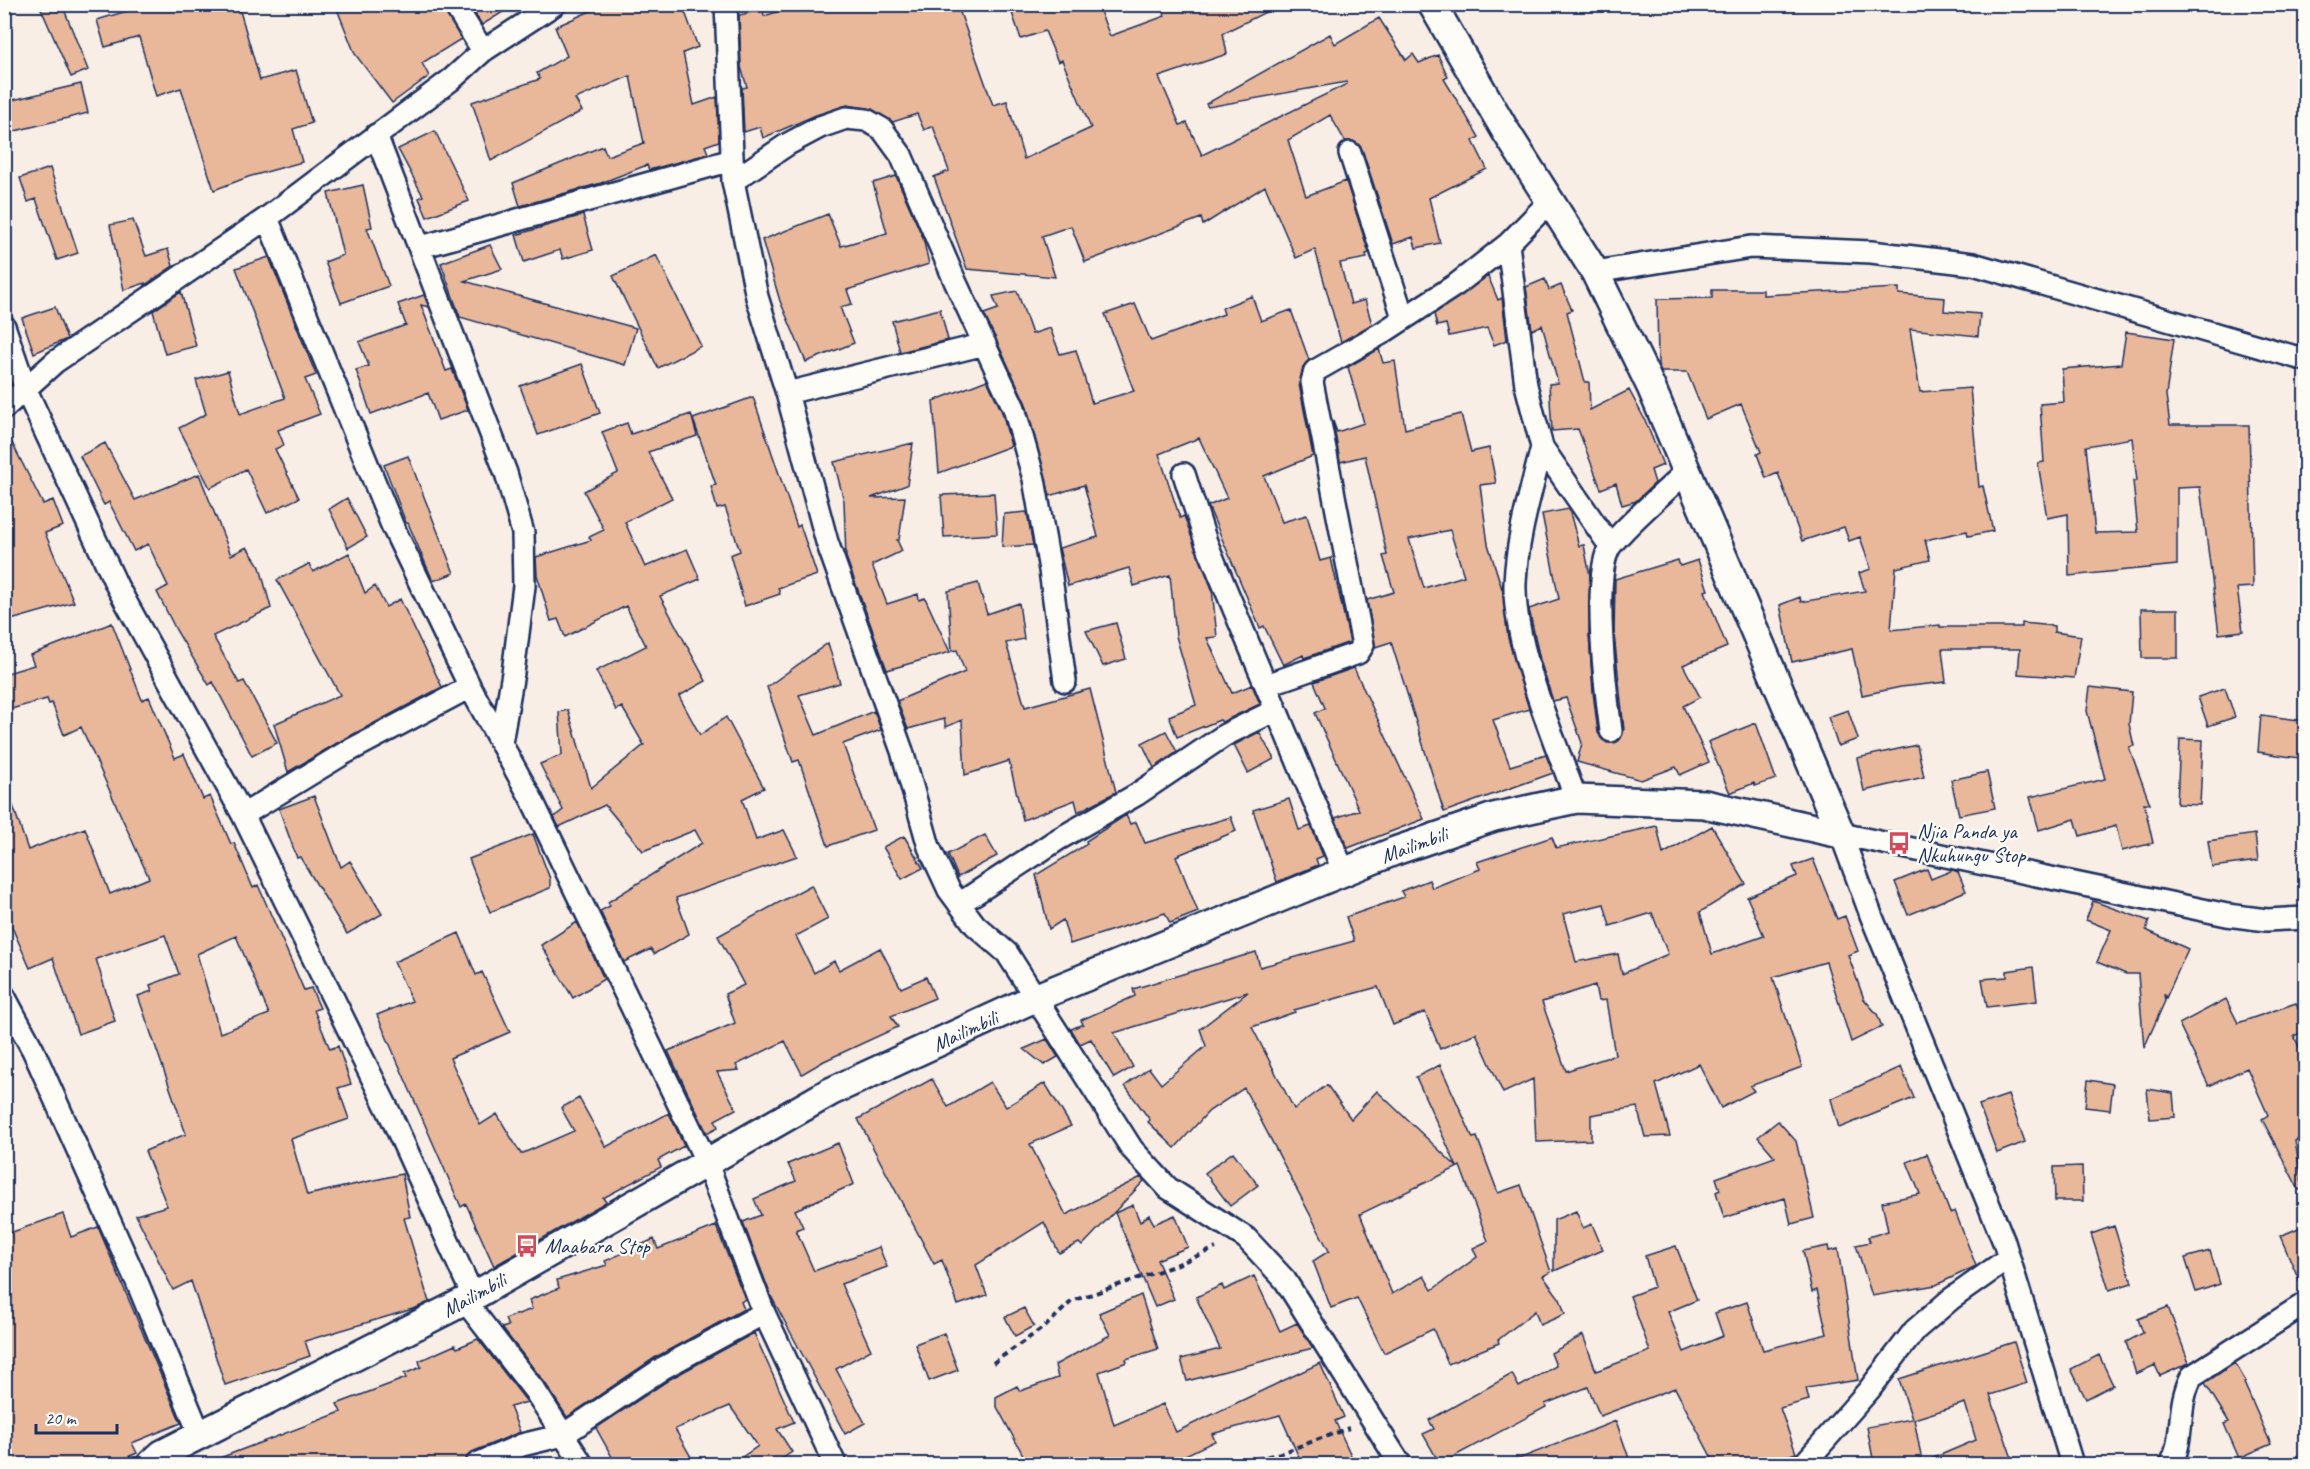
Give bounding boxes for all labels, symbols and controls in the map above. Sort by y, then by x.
place label: Njia Panda ya Nkuhungu Stop [1917,818,2027,868]
street label: Mailimbili [1377,820,1454,869]
bus stop icon: Njia Panda ya Nkuhungu Stop [1886,830,1912,856]
street label: Mailimbili [928,1003,1005,1057]
bus stop icon: Maabara Stop [514,1233,540,1259]
place label: Maabara Stop [545,1233,651,1259]
street label: Mailimbili [437,1265,513,1323]
scale bar [36,1397,117,1435]
text: 20 m [45,1407,78,1429]

